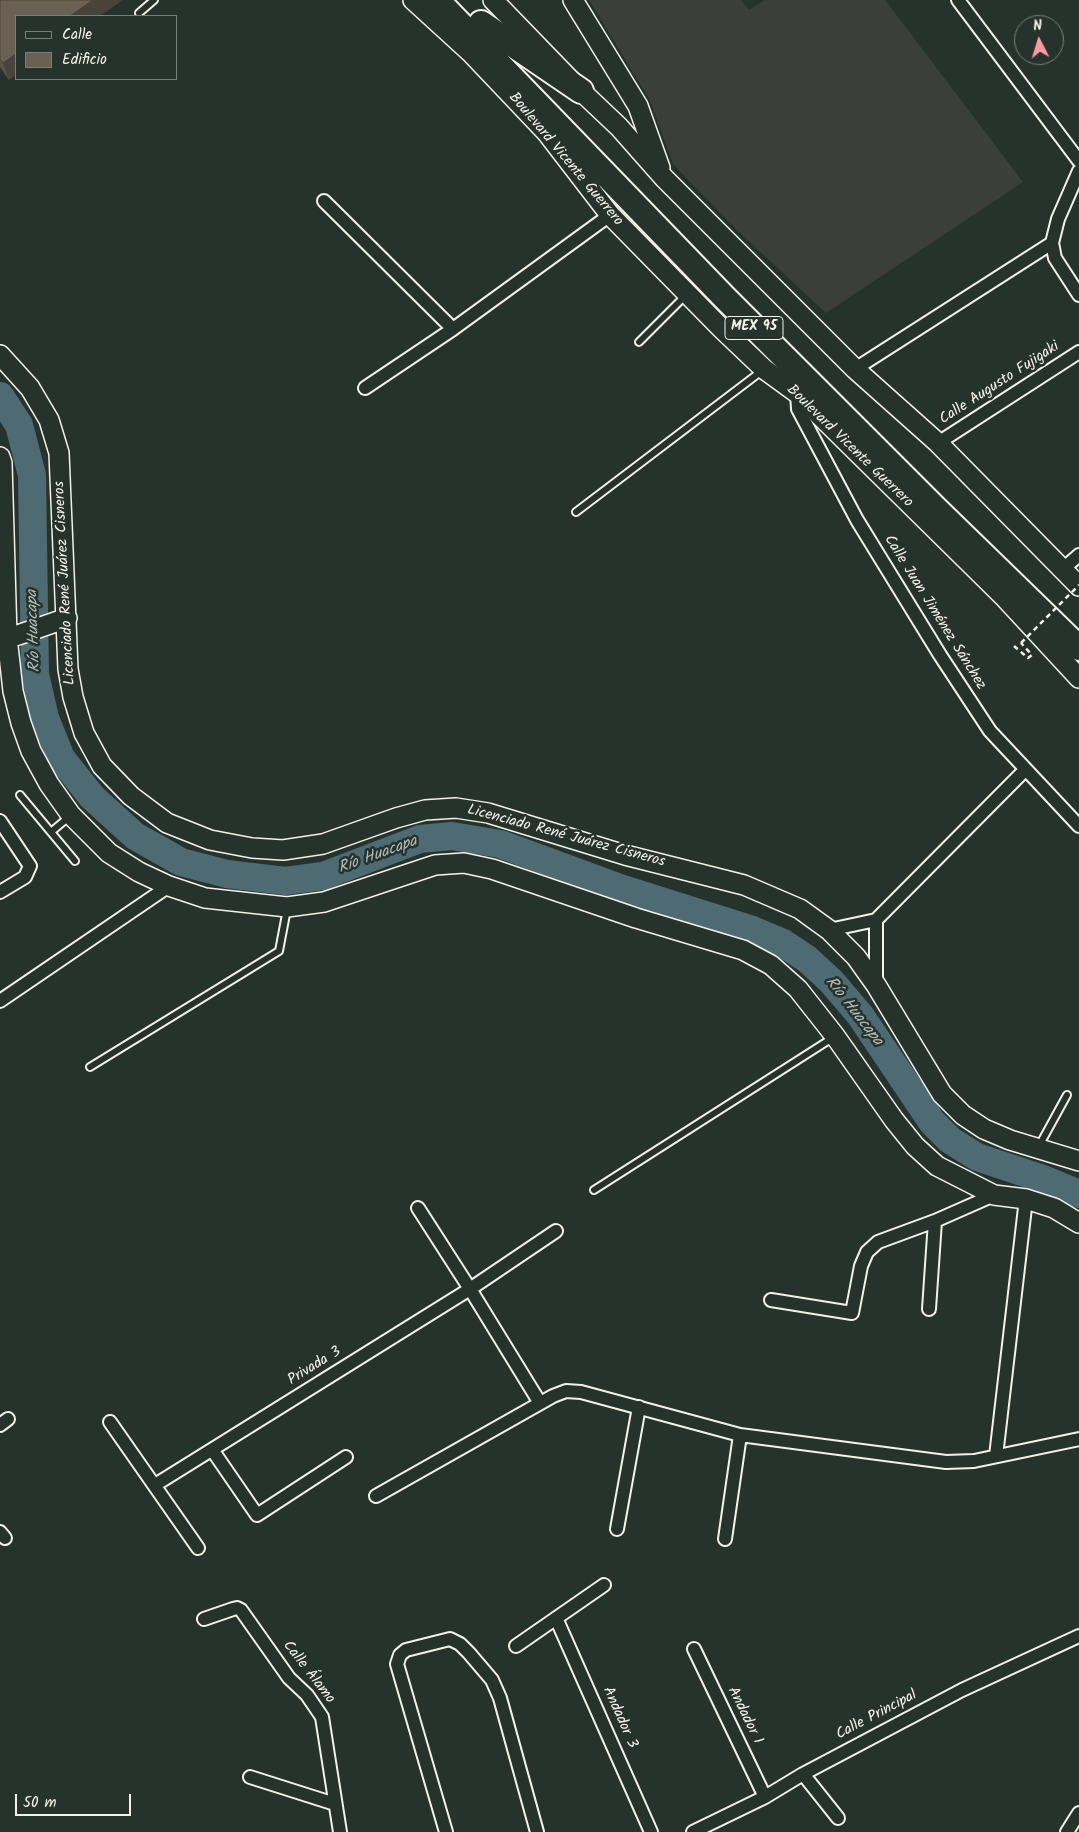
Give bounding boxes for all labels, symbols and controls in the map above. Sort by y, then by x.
legend [15,15,178,80]
north arrow [1014,15,1064,65]
text: N [1032,15,1043,37]
text: Calle [62,23,92,47]
text: Edificio [62,48,107,72]
street label: Boulevard Vicente Guerrero [504,90,626,230]
road number: MEX 95 [725,316,783,339]
street label: Calle Augusto Fujigaki [937,339,1063,429]
street label: Boulevard Vicente Guerrero [782,382,916,512]
street label: Licenciado René Juárez Cisneros [52,481,80,685]
street label: Calle Juan Jiménez Sánchez [879,532,989,694]
water label: Río Huacapa [24,589,46,673]
street label: Licenciado René Juárez Cisneros [465,802,667,872]
water label: Río Huacapa [336,833,420,879]
water label: Río Huacapa [820,974,886,1050]
street label: Privada 3 [285,1344,345,1390]
street label: Calle Álamo [278,1638,338,1708]
street label: Andador 3 [597,1684,641,1752]
street label: Andador 1 [722,1684,766,1748]
street label: Calle Principal [834,1687,920,1745]
scale bar [18,1784,134,1816]
text: 50 m [23,1791,57,1815]

